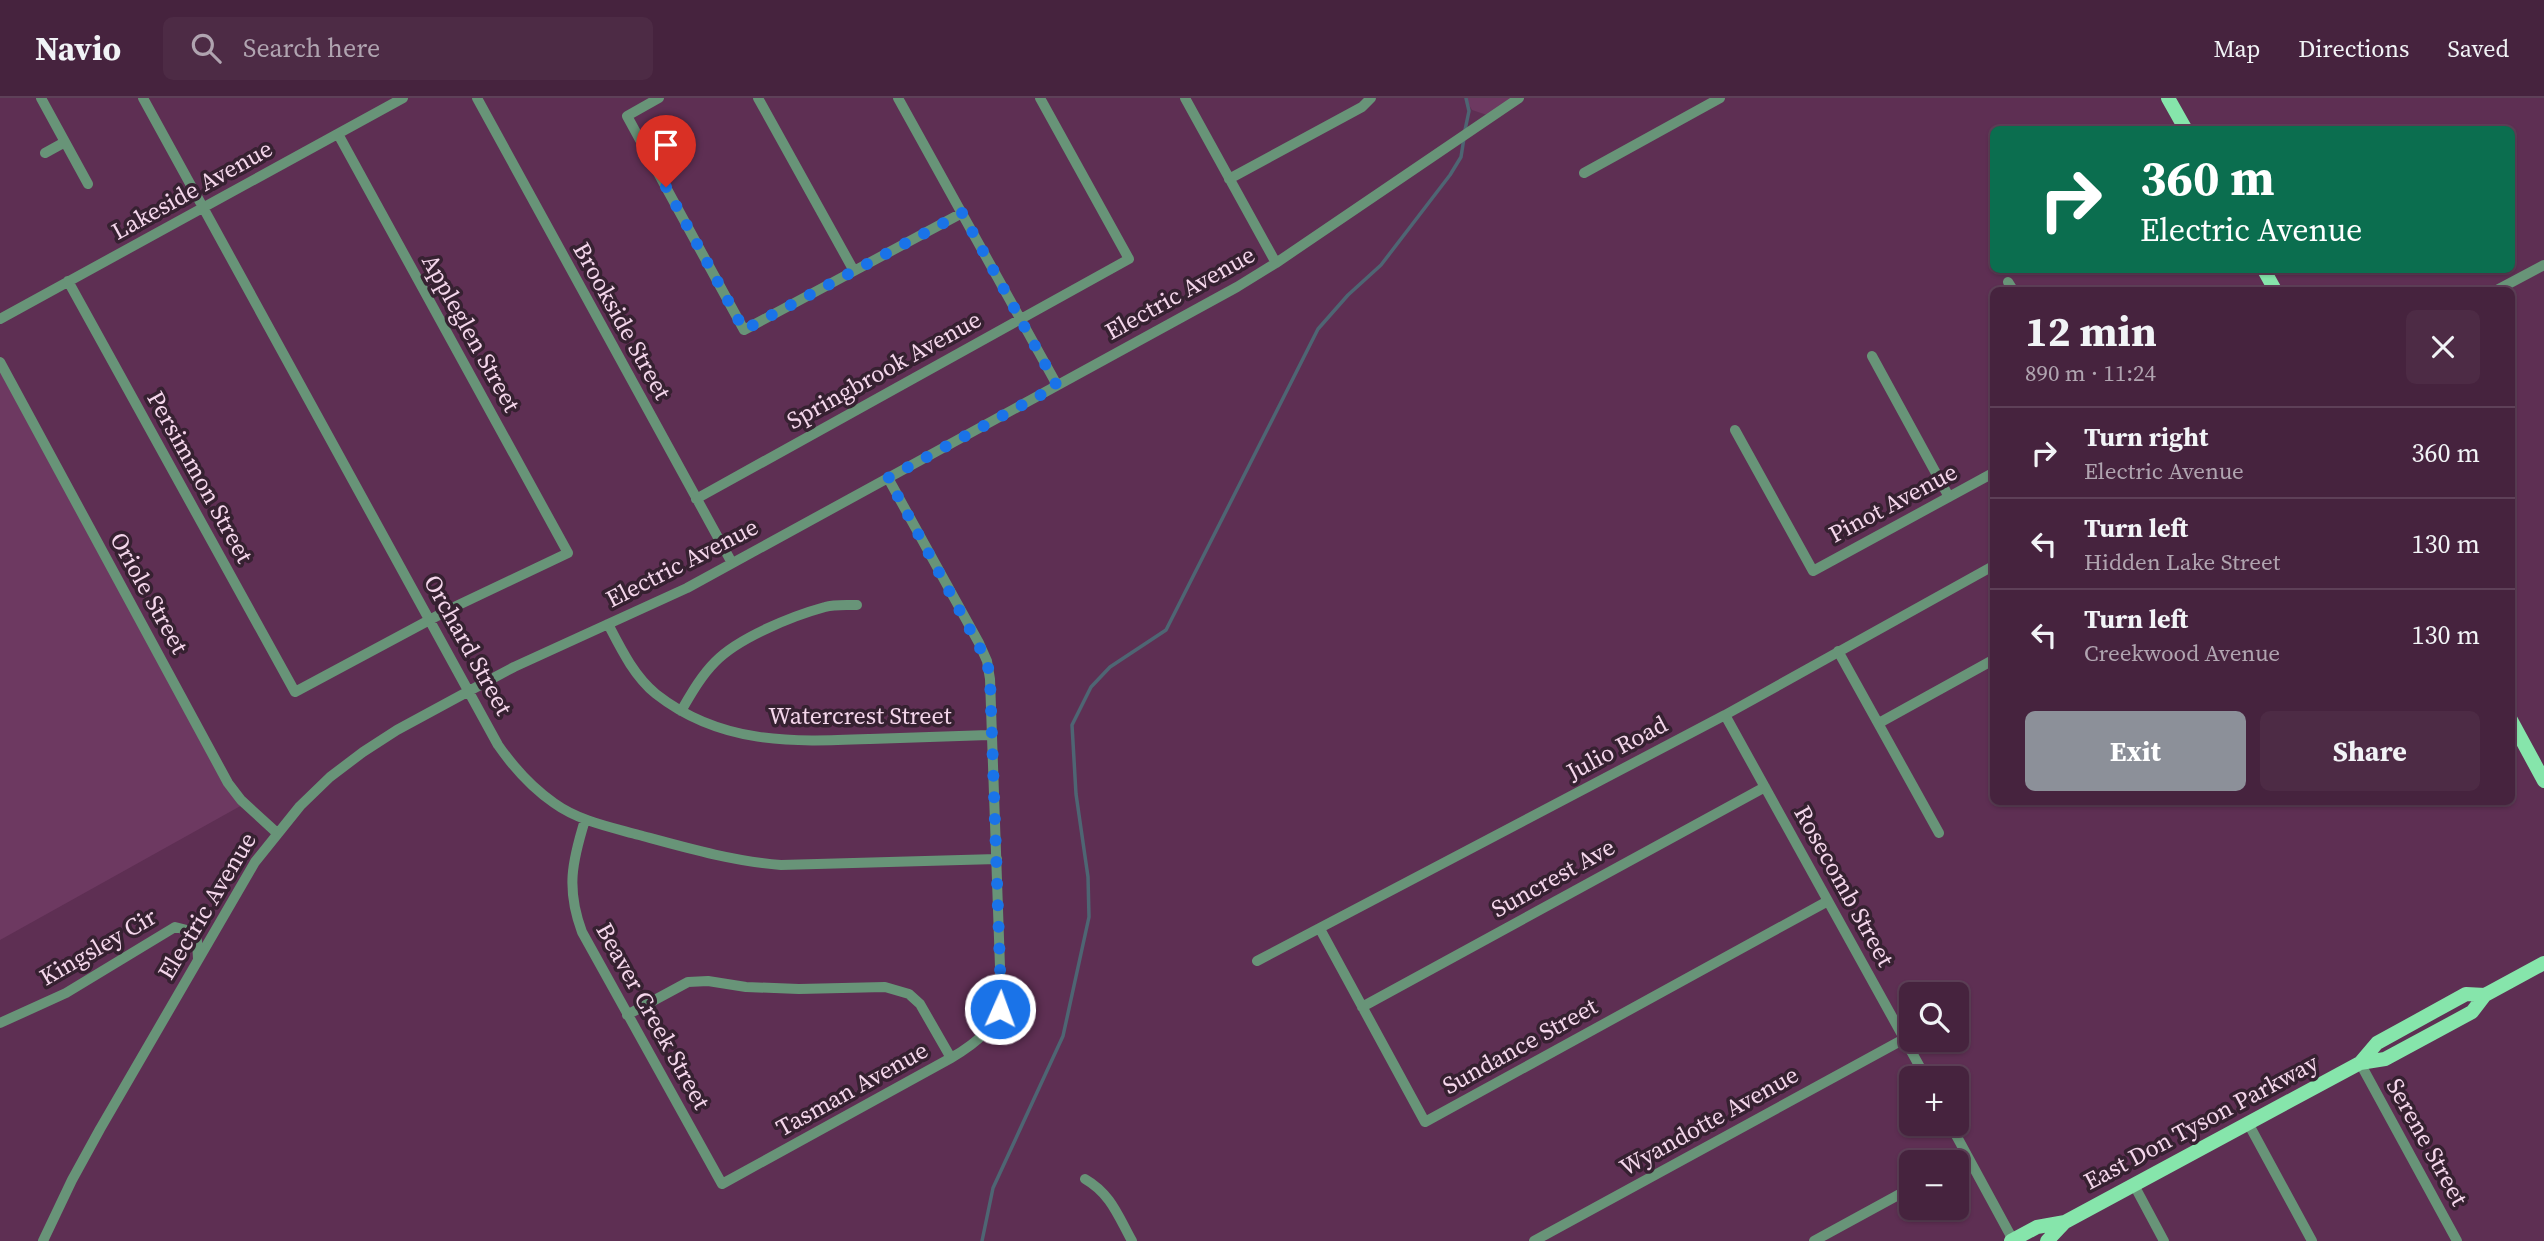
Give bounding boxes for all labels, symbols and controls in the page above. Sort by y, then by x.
search box [163,17,653,80]
text: Navio [35,26,121,71]
icon: search [187,29,225,67]
text: Search here [243,30,380,66]
text: Map [2213,32,2260,65]
text: Directions [2298,32,2409,65]
text: Saved [2447,32,2509,65]
pin [636,115,696,187]
icon: arrive [647,126,685,164]
street label: Lakeside Avenue [105,132,278,247]
text: 360 m [2140,144,2275,211]
icon: right [2025,154,2116,245]
text: Electric Avenue [2140,208,2362,252]
street label: Brookside Street [566,236,679,405]
street label: Electric Avenue [1099,238,1261,347]
street label: Appleglen Street [414,248,529,418]
street label: Springbrook Avenue [781,302,987,437]
text: 12 min [2025,302,2157,360]
button: close [2406,310,2480,384]
text: 890 m · 11:24 [2025,357,2156,389]
street label: Persimmon Street [139,385,261,569]
text: Turn right [2084,419,2208,455]
icon: right [2025,434,2063,472]
text: 360 m [2412,435,2480,471]
street label: Pinot Avenue [1823,455,1963,550]
text: Electric Avenue [2084,455,2244,487]
street label: Electric Avenue [600,510,764,615]
text: Turn left [2084,510,2188,546]
icon: left [2025,525,2063,563]
street label: Oriole Street [102,526,197,660]
text: 130 m [2412,526,2480,562]
text: Hidden Lake Street [2084,546,2280,578]
street label: Orchard Street [416,569,521,721]
text: Turn left [2084,601,2188,637]
icon: left [2025,616,2063,654]
text: 130 m [2412,617,2480,653]
text: Creekwood Avenue [2084,637,2280,669]
street label: Watercrest Street [768,699,952,732]
street label: Julio Road [1560,707,1673,788]
button: Exit [2025,711,2246,791]
button: Share [2260,711,2480,791]
street label: Rosecomb Street [1787,799,1902,972]
street label: Electric Avenue [149,826,264,986]
street label: Suncrest Ave [1485,830,1621,925]
street label: Kingsley Cir [33,900,162,993]
street label: Beaver Creek Street [588,917,719,1115]
position arrow [963,972,1037,1046]
map controls [1899,982,1969,1220]
button: search [1899,982,1969,1052]
street label: Sundance Street [1436,989,1603,1102]
street label: Tasman Avenue [770,1033,934,1144]
street label: East Don Tyson Parkway [2078,1045,2324,1197]
street label: Wyandotte Avenue [1613,1058,1804,1183]
button: + [1899,1066,1969,1136]
street label: Serene Street [2379,1072,2476,1212]
button: − [1899,1150,1969,1220]

